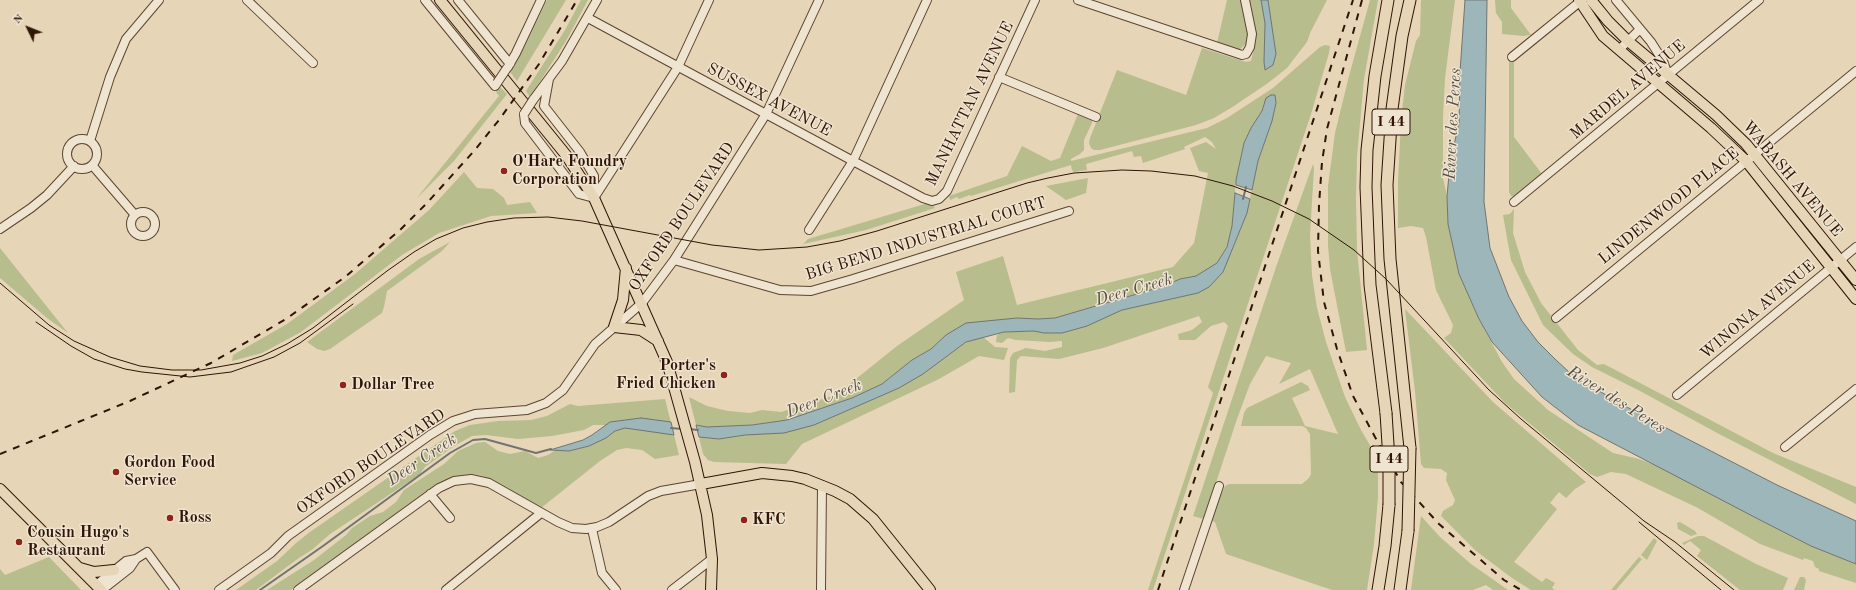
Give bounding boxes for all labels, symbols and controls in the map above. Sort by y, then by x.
north arrow [8,8,48,48]
text: N [12,13,26,26]
street label: MANHATTAN AVENUE [922,19,1018,189]
street label: MARDEL AVENUE [1566,36,1690,144]
street label: SUSSEX AVENUE [703,59,835,141]
water label: River des Peres [1440,67,1466,181]
road number: I 44 [1372,109,1410,135]
street label: WABASH AVENUE [1738,117,1846,241]
street label: OXFORD BOULEVARD [625,139,739,295]
street label: LINDENWOOD PLACE [1595,143,1743,269]
place label: O'Hare Foundry Corporation [512,152,627,190]
marker: O'Hare Foundry Corporation [499,166,509,176]
street label: BIG BEND INDUSTRIAL COURT [803,193,1049,285]
street label: WINONA AVENUE [1697,256,1819,364]
water label: Deer Creek [1093,269,1175,311]
place label: Porter's Fried Chicken [616,356,716,394]
water label: River des Peres [1563,362,1669,438]
marker: Porter's Fried Chicken [719,370,729,380]
place label: Dollar Tree [351,375,435,395]
water label: Deer Creek [783,375,865,423]
marker: Dollar Tree [338,380,348,390]
street label: OXFORD BOULEVARD [293,405,449,519]
water label: Deer Creek [383,429,461,491]
road number: I 44 [1370,446,1408,472]
place label: Gordon Food Service [124,453,215,491]
marker: Gordon Food Service [111,467,121,477]
place label: Ross [178,508,212,528]
place label: KFC [752,510,786,530]
marker: Ross [165,513,175,523]
marker: KFC [739,515,749,525]
place label: Cousin Hugo's Restaurant [27,523,129,561]
marker: Cousin Hugo's Restaurant [14,537,24,547]

